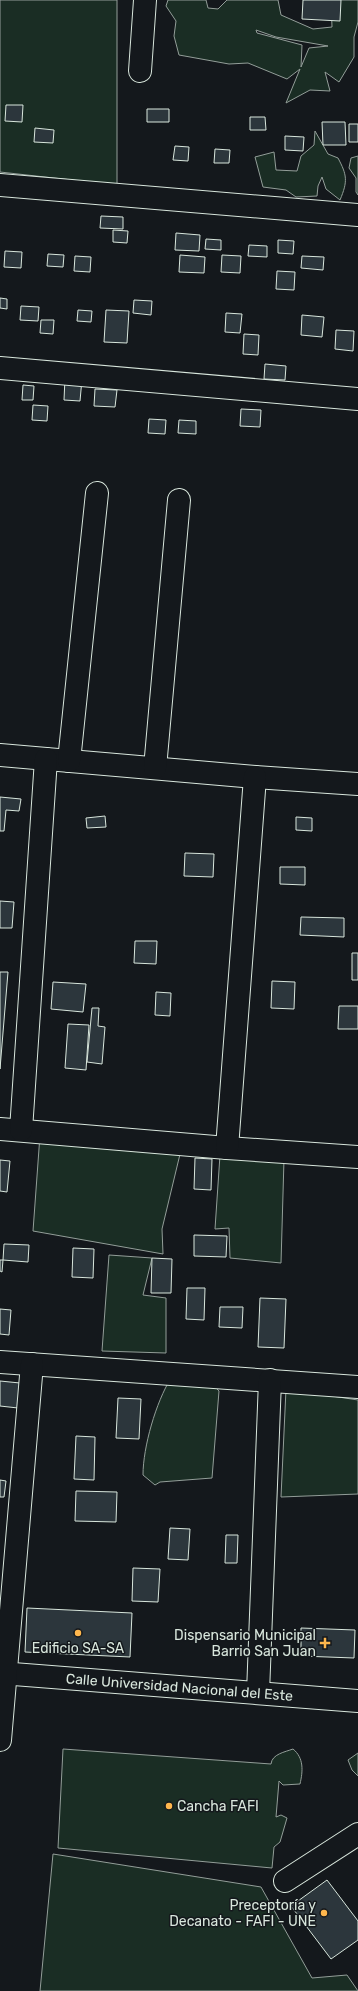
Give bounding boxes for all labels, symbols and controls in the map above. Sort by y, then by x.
place label: Dispensario Municipal Barrio San Juan [174,1627,316,1660]
marker: Edificio SA-SA [73,1628,83,1638]
marker: Dispensario Municipal Barrio San Juan [319,1637,331,1649]
place label: Edificio SA-SA [32,1640,125,1657]
street label: Calle Universidad Nacional del Este [65,1670,294,1704]
place label: Cancha FAFI [177,1798,259,1815]
marker: Cancha FAFI [164,1801,174,1811]
place label: Preceptoría y Decanato - FAFI - UNE [169,1897,316,1930]
marker: Preceptoría y Decanato - FAFI - UNE [319,1908,329,1918]

